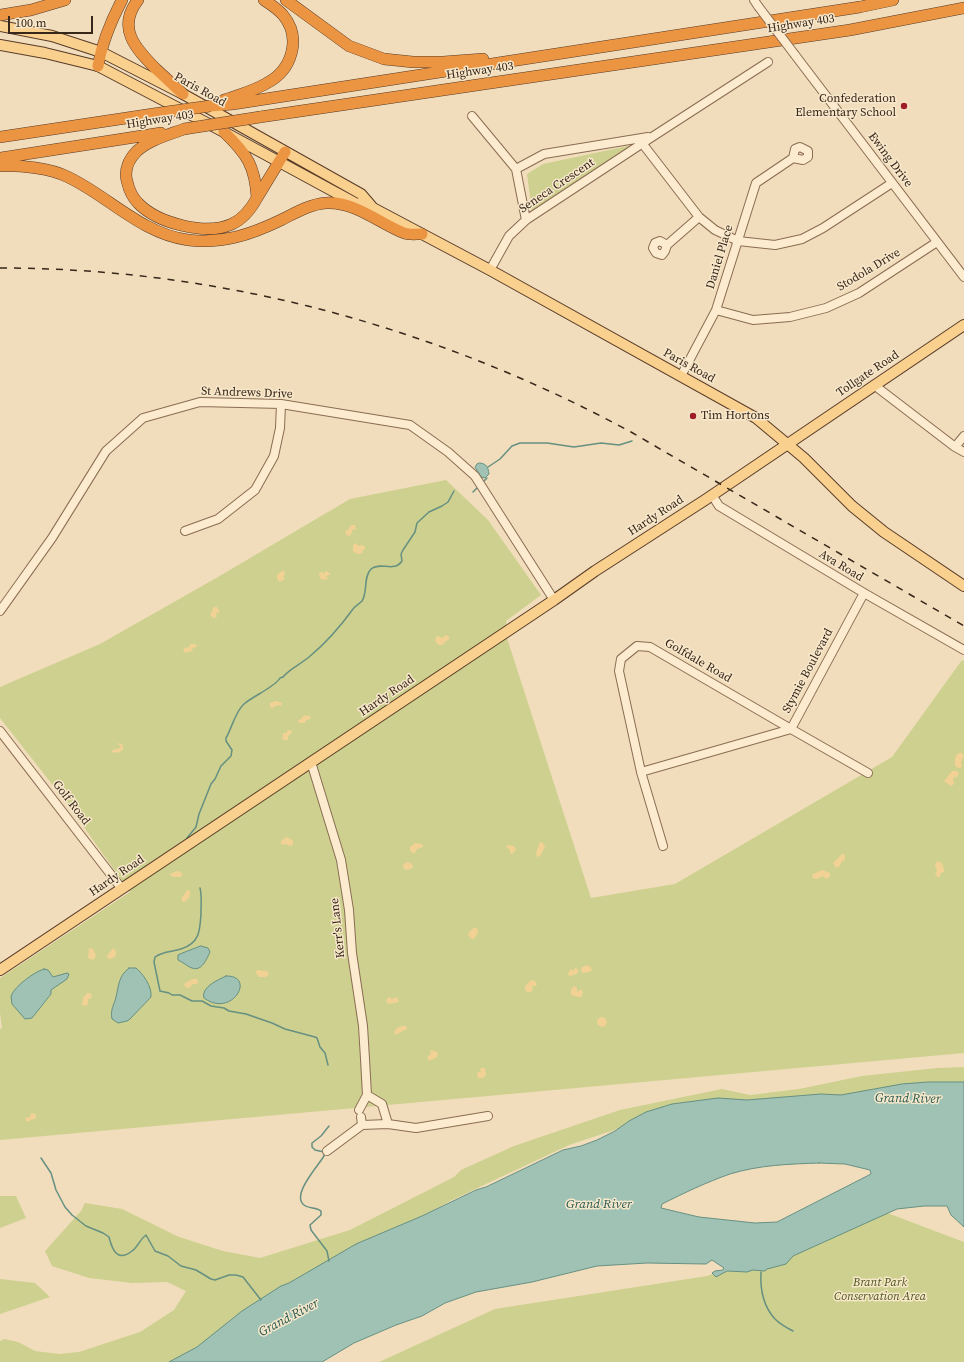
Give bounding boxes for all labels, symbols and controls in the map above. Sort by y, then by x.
scale bar [10,8,95,34]
street label: Highway 403 [766,12,836,36]
text: 100 m [15,15,47,31]
street label: Highway 403 [445,59,515,83]
street label: Paris Road [172,70,228,110]
place label: Confederation Elementary School [795,92,896,120]
marker: Confederation Elementary School [899,101,909,111]
street label: Highway 403 [125,108,195,132]
street label: Ewing Drive [865,130,915,190]
street label: Seneca Crescent [517,156,597,216]
street label: Daniel Place [703,223,737,291]
street label: Stodola Drive [835,246,903,294]
street label: Paris Road [661,346,717,386]
street label: Tollgate Road [834,348,902,400]
street label: St Andrews Drive [201,384,293,402]
place label: Tim Hortons [701,409,770,423]
marker: Tim Hortons [688,411,698,421]
street label: Hardy Road [626,493,686,539]
street label: Ava Road [816,547,866,585]
street label: Stymie Boulevard [780,626,836,716]
street label: Golfdale Road [662,636,734,686]
street label: Hardy Road [357,672,417,720]
street label: Golf Road [49,778,93,828]
street label: Hardy Road [87,852,147,900]
street label: Kerr's Lane [328,897,348,959]
water label: Grand River [875,1091,941,1107]
water label: Grand River [566,1197,632,1213]
park label: Brant Park Conservation Area [834,1276,926,1304]
water label: Grand River [256,1296,322,1340]

